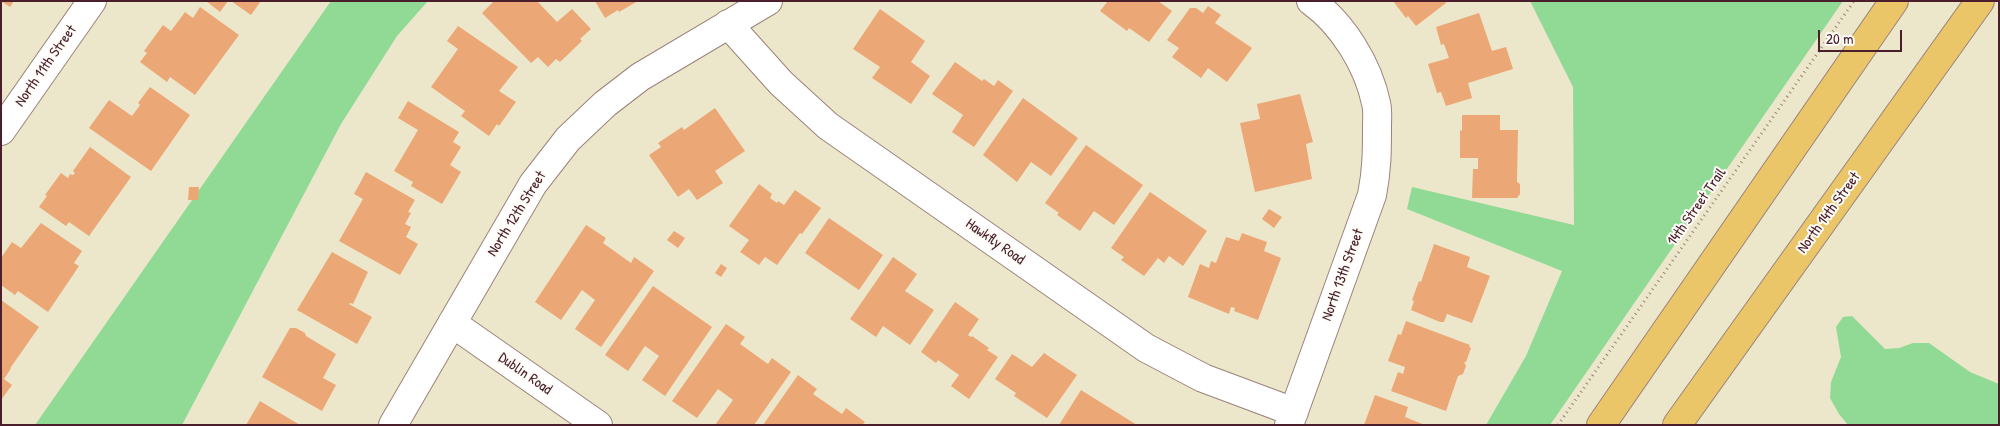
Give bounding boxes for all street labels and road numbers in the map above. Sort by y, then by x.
street label: North 11th Street [11,22,81,110]
street label: 14th Street Trail [1664,165,1730,249]
street label: North 12th Street [484,168,550,260]
street label: North 14th Street [1794,169,1864,257]
street label: Hawkfly Road [962,215,1028,269]
street label: North 13th Street [1318,226,1368,324]
street label: Dublin Road [495,349,555,399]

